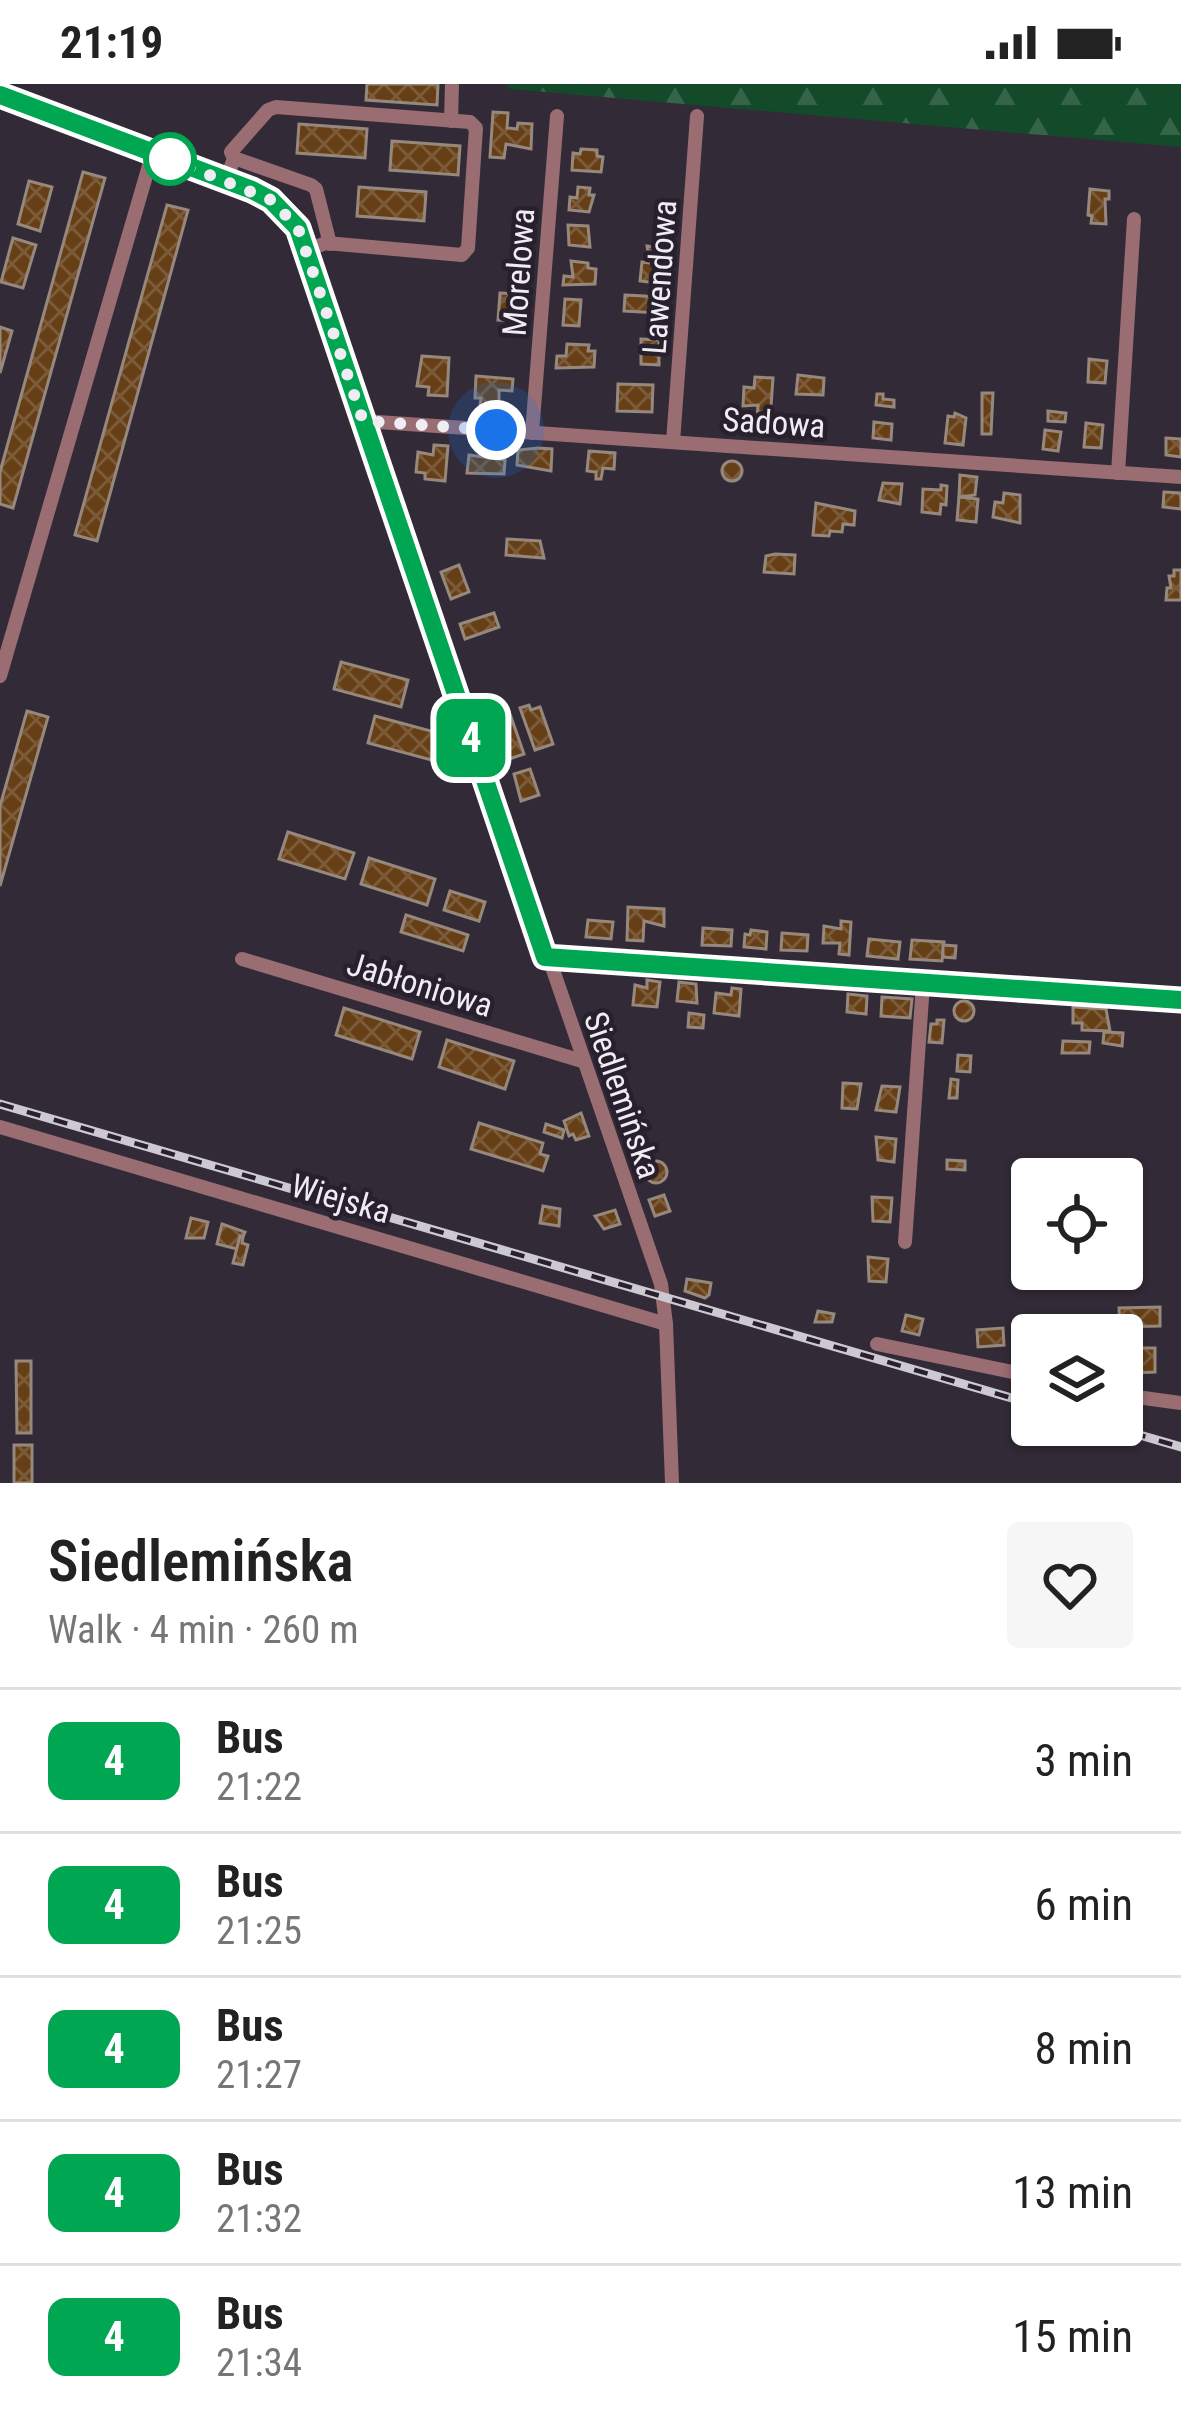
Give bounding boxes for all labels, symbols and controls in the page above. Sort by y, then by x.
text: 21:19 [60,16,163,69]
unlabelled marker [145,134,195,184]
street label: Lawendowa [635,199,684,356]
street label: Morelowa [495,207,542,337]
street label: Sadowa [721,399,827,446]
your location [466,400,526,460]
line badge: 4 [432,699,510,777]
text: 4 [460,713,482,762]
street label: Jabłoniowa [342,944,497,1025]
street label: Siedlemińska [576,1007,669,1184]
map controls [1011,1158,1143,1446]
button: locate [1011,1158,1143,1290]
street label: Wiejska [287,1166,395,1231]
button: layers [1011,1314,1143,1446]
button: heart [1007,1522,1133,1648]
text: Siedlemińska [48,1528,353,1595]
text: Walk · 4 min · 260 m [48,1607,359,1653]
text: Bus [216,1711,284,1764]
text: 3 min [1034,1734,1133,1787]
text: 4 [103,1736,125,1785]
text: 21:22 [216,1764,302,1810]
text: Bus [216,1855,284,1908]
text: 6 min [1034,1878,1133,1931]
text: 4 [103,1880,125,1929]
text: 21:25 [216,1908,302,1954]
text: Bus [216,1999,284,2052]
text: 8 min [1034,2022,1133,2075]
text: 4 [103,2024,125,2073]
text: 21:27 [216,2052,302,2098]
text: Bus [216,2143,284,2196]
text: 13 min [1012,2166,1133,2219]
text: 4 [103,2168,125,2217]
text: 21:32 [216,2196,302,2242]
text: Bus [216,2287,284,2340]
text: 15 min [1012,2310,1133,2363]
text: 4 [103,2312,125,2361]
text: 21:34 [216,2340,302,2386]

